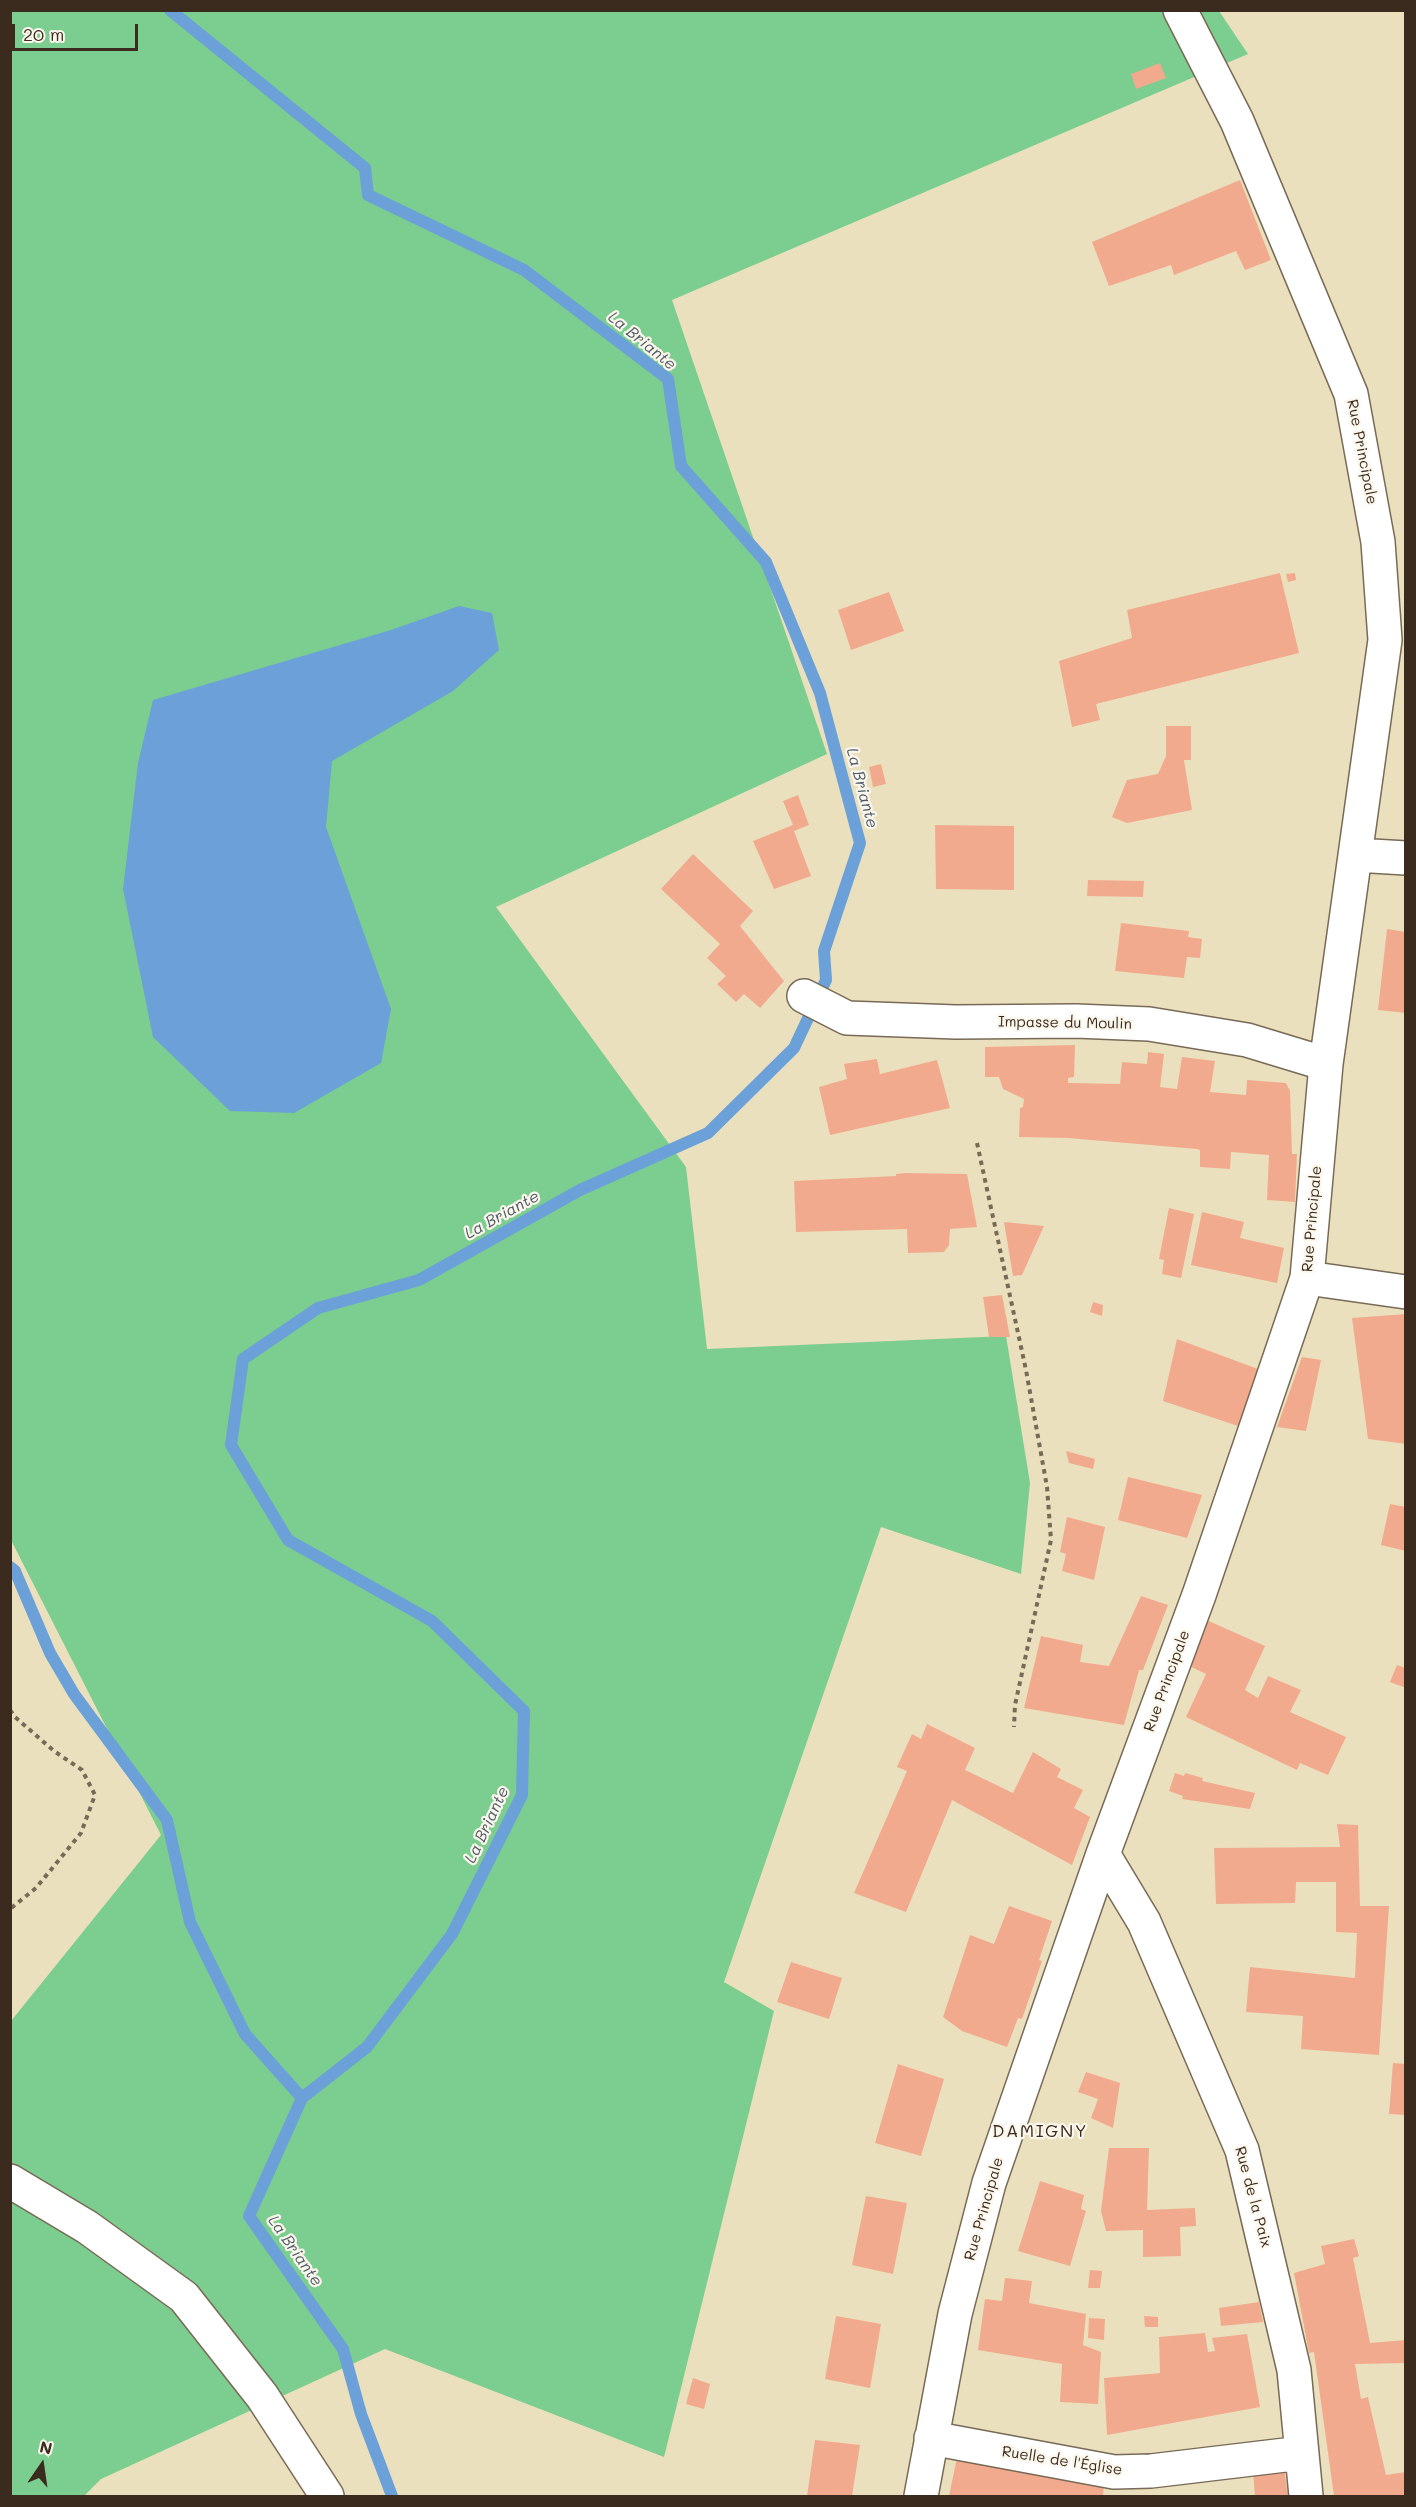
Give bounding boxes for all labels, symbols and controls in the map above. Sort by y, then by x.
scale bar [15,12,141,50]
text: 20 m [23,22,64,46]
water label: La Briante [604,308,680,374]
street label: Rue Principale [1343,398,1381,506]
water label: La Briante [842,746,882,830]
street label: Impasse du Moulin [998,1013,1132,1033]
street label: Rue Principale [1298,1165,1326,1273]
water label: La Briante [461,1187,543,1243]
street label: Rue Principale [1140,1628,1194,1734]
water label: La Briante [461,1784,513,1866]
district label: DAMIGNY [992,2120,1088,2142]
street label: Rue de la Paix [1231,2144,1275,2250]
street label: Rue Principale [961,2155,1007,2263]
water label: La Briante [264,2212,326,2290]
north arrow [12,2435,72,2495]
text: N [38,2435,54,2459]
street label: Ruelle de l'Église [1001,2443,1123,2479]

